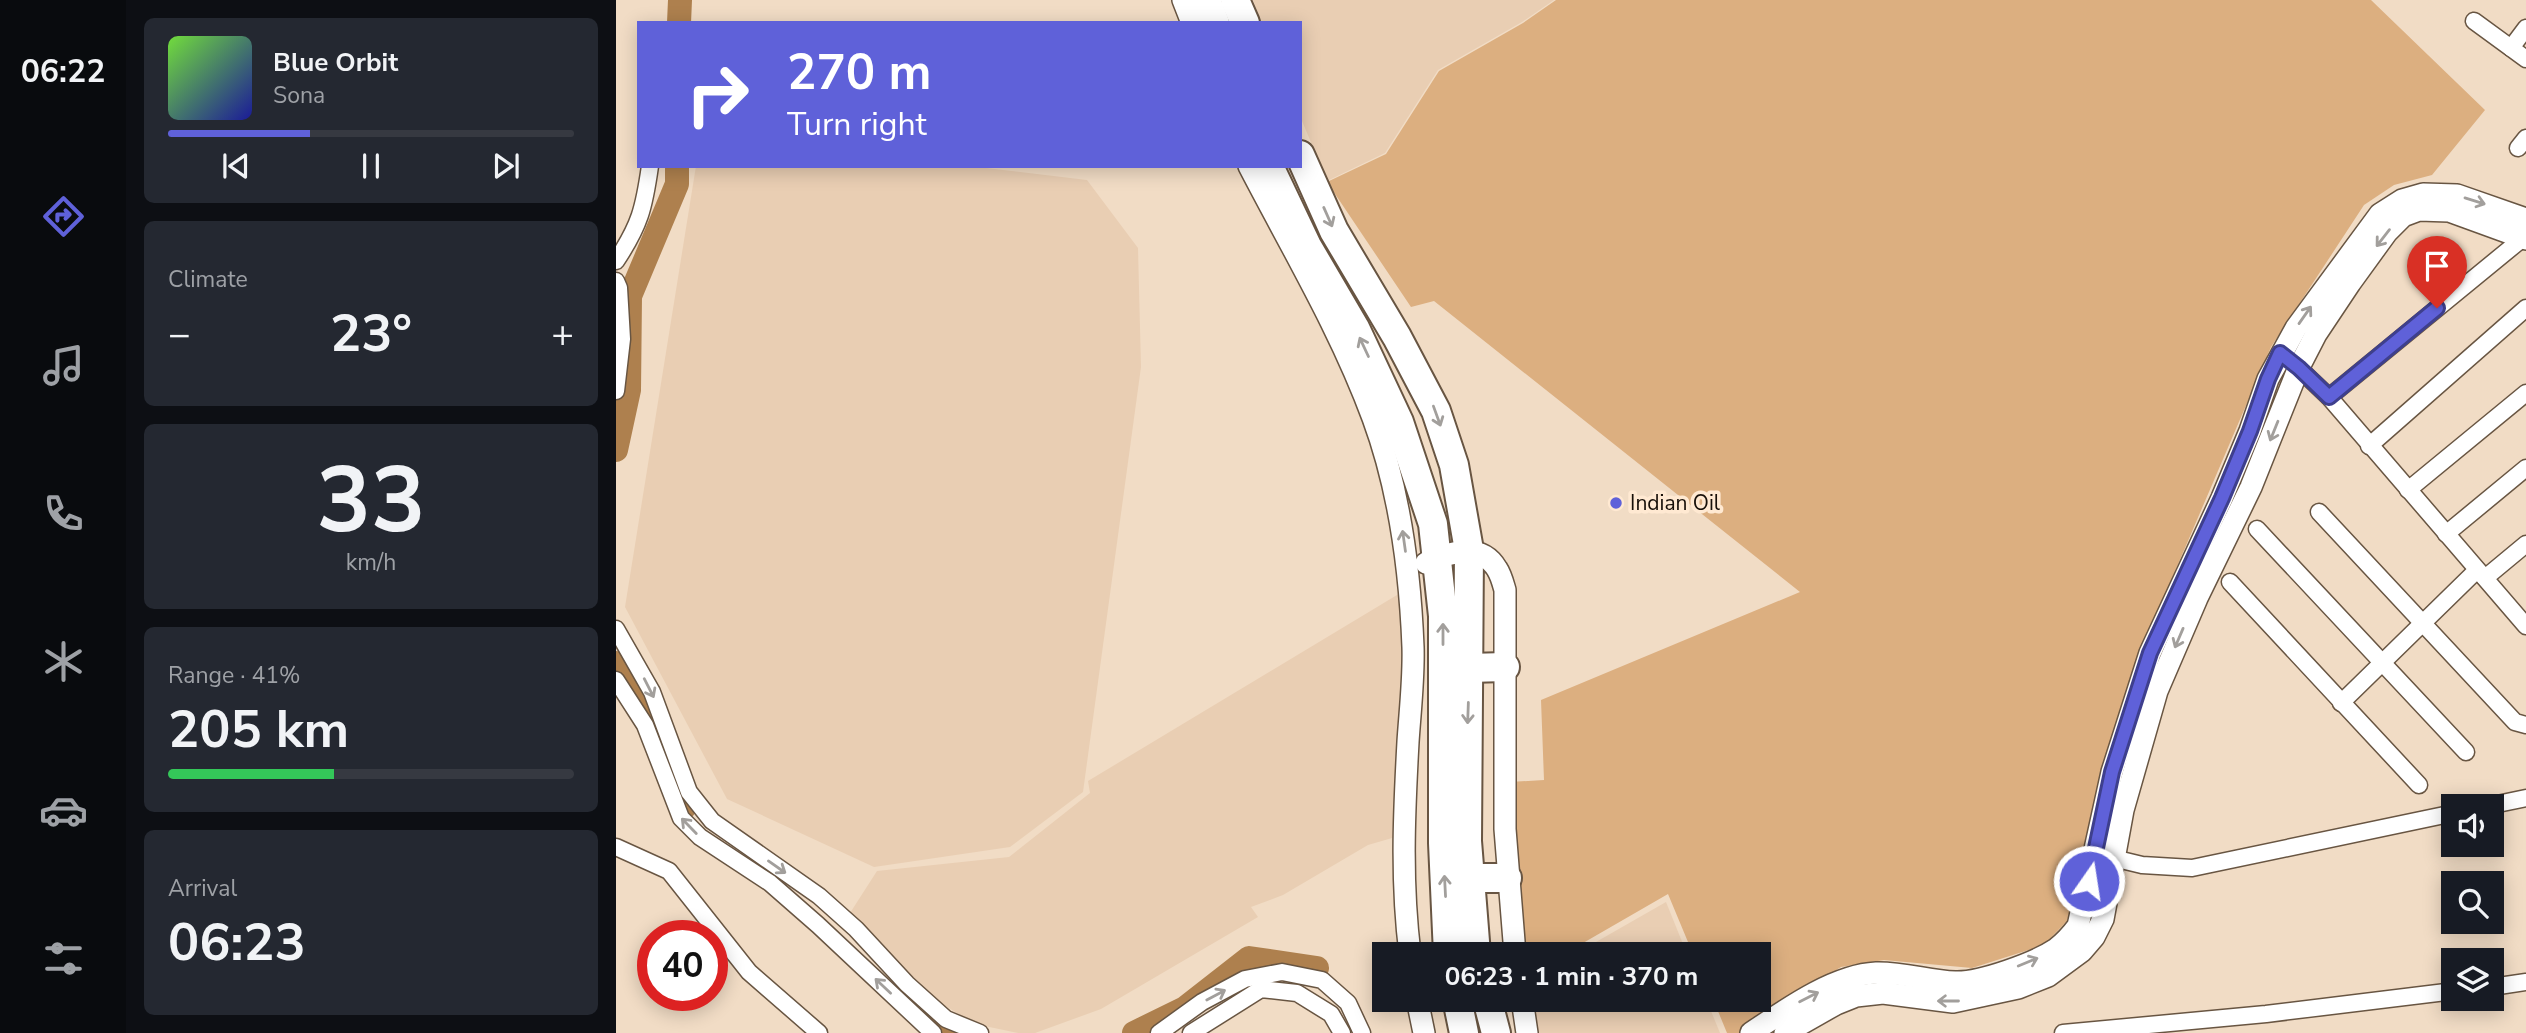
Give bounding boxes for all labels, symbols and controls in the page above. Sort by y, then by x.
text: 270 m [787,39,931,106]
text: Blue Orbit [273,45,398,80]
icon: right [672,49,763,140]
text: 06:22 [21,50,105,93]
text: Sona [273,80,325,111]
text: Turn right [787,103,927,146]
icon: previous [217,147,255,185]
icon: pause [352,147,390,185]
icon: next [487,147,525,185]
icon: directions [39,192,88,241]
one-way arrow [2464,196,2486,209]
one-way arrow [1322,206,1335,228]
one-way arrow [2375,229,2390,247]
pin [2407,236,2467,308]
icon: arrive [2418,247,2456,285]
text: Climate [168,264,248,295]
text: 23° [330,298,412,369]
one-way arrow [2297,306,2312,325]
text: − [168,309,191,360]
text: + [551,309,574,360]
one-way arrow [1357,336,1370,358]
icon: music [39,341,88,390]
one-way arrow [1432,405,1445,427]
one-way arrow [2266,419,2279,441]
text: 33 [316,439,426,563]
icon: phone [39,489,88,538]
place label: Indian Oil [1630,489,1721,517]
marker: Indian Oil [1608,495,1624,511]
one-way arrow [1398,530,1411,552]
text: km/h [346,547,396,578]
one-way arrow [1436,622,1450,645]
one-way arrow [2172,626,2185,648]
icon: climate [39,637,88,686]
text: Range · 41% [168,660,300,691]
one-way arrow [643,677,657,698]
text: 205 km [168,694,349,765]
one-way arrow [1461,701,1475,724]
icon: car [39,786,88,835]
map controls [2441,794,2504,1011]
button: sound [2441,794,2504,857]
one-way arrow [681,818,698,835]
position arrow [2052,844,2126,918]
one-way arrow [767,860,786,874]
button: search [2441,871,2504,934]
text: Arrival [168,873,237,904]
one-way arrow [1438,875,1451,897]
text: 06:23 [168,907,306,978]
speed limit sign: 40 [637,920,728,1011]
icon: filters [39,934,88,983]
button: layers [2441,948,2504,1011]
one-way arrow [2017,954,2039,967]
text: 06:23 · 1 min · 370 m [1445,959,1698,994]
one-way arrow [874,978,892,994]
one-way arrow [1205,988,1225,1002]
one-way arrow [1798,990,1819,1003]
one-way arrow [1937,994,1960,1008]

